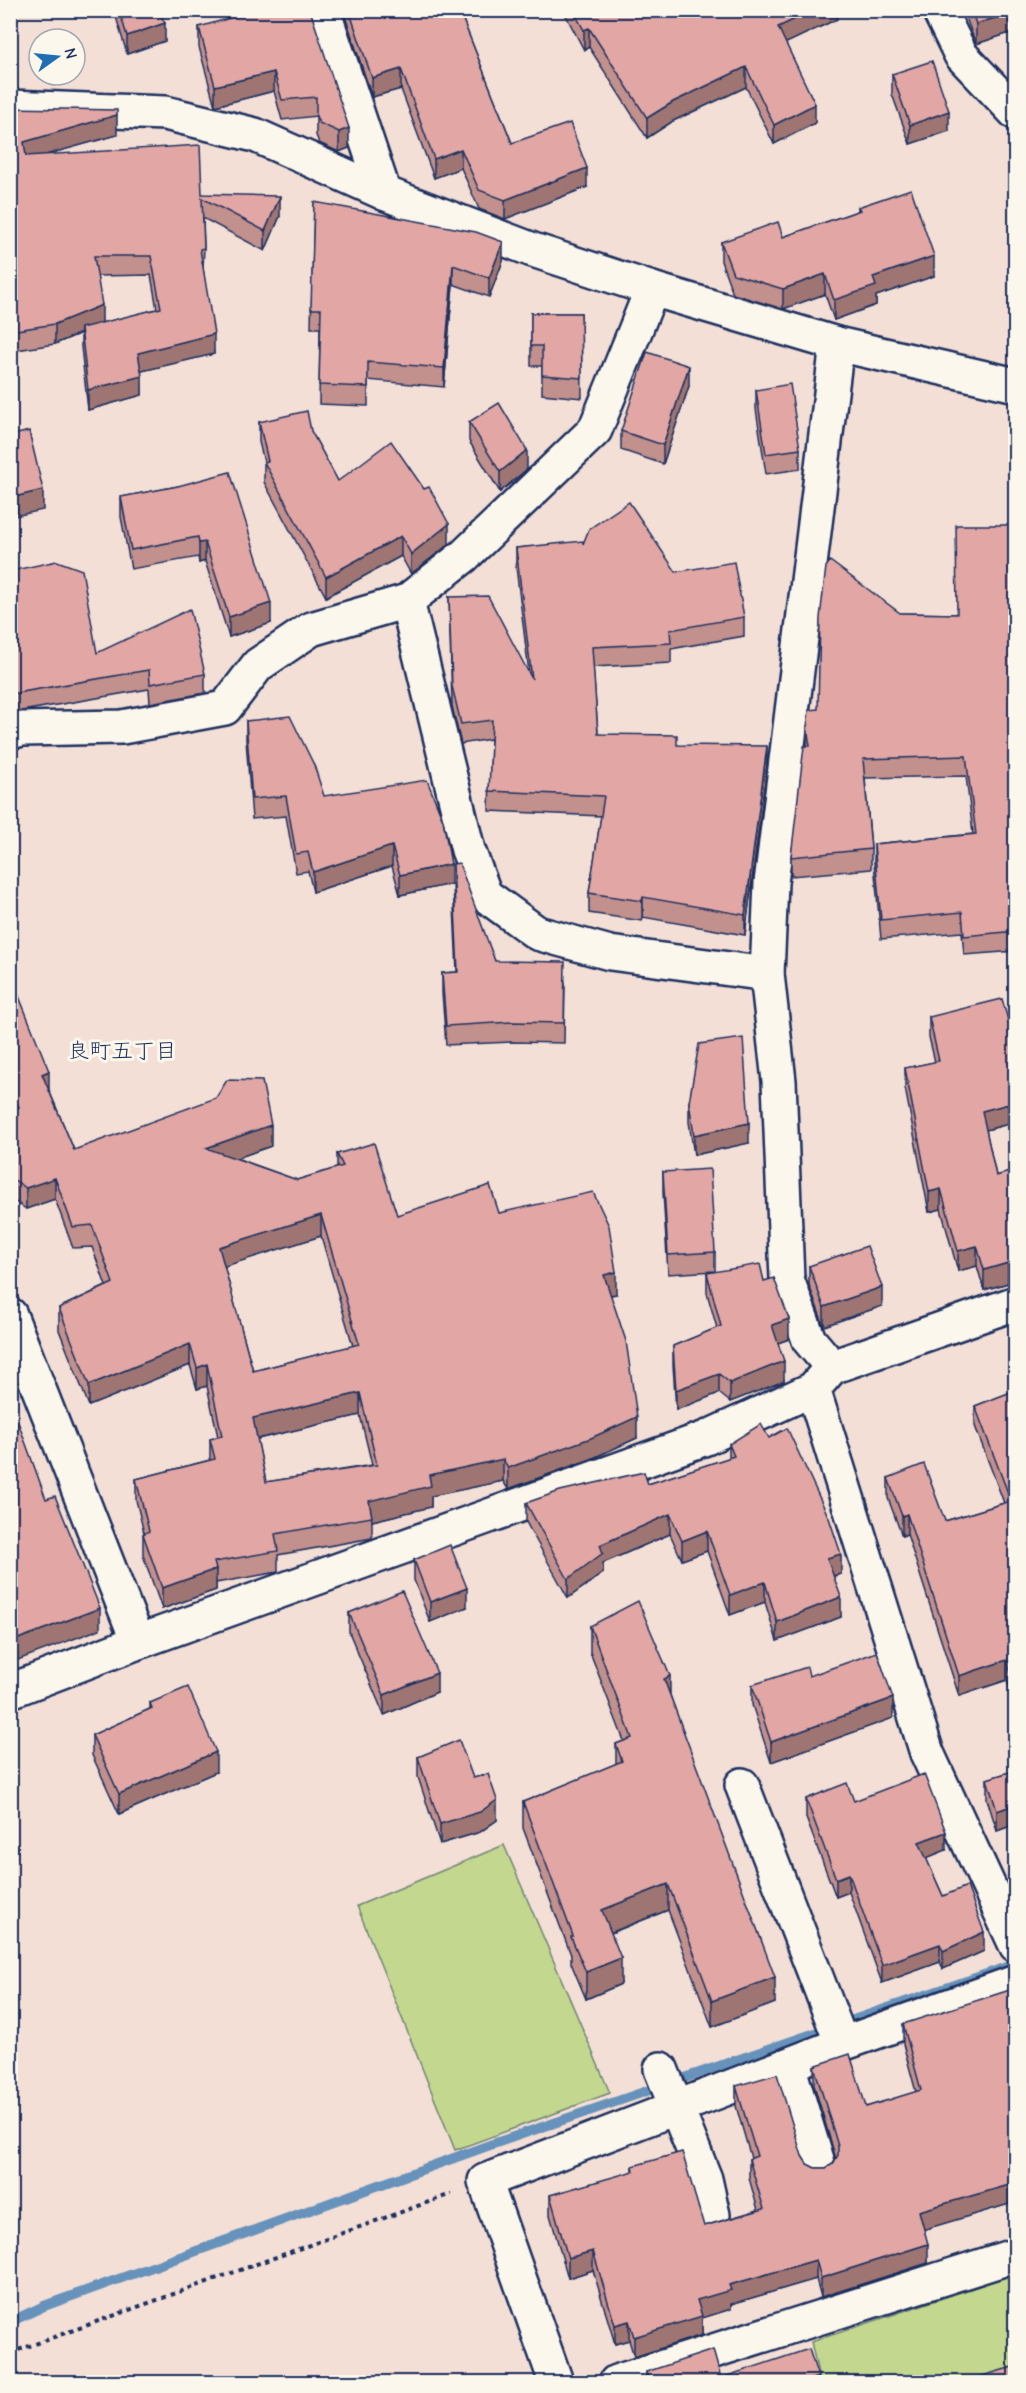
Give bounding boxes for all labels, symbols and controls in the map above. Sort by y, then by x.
north arrow [27,27,87,87]
text: N [60,46,81,61]
district label: 良町五丁目 [67,1038,177,1064]

